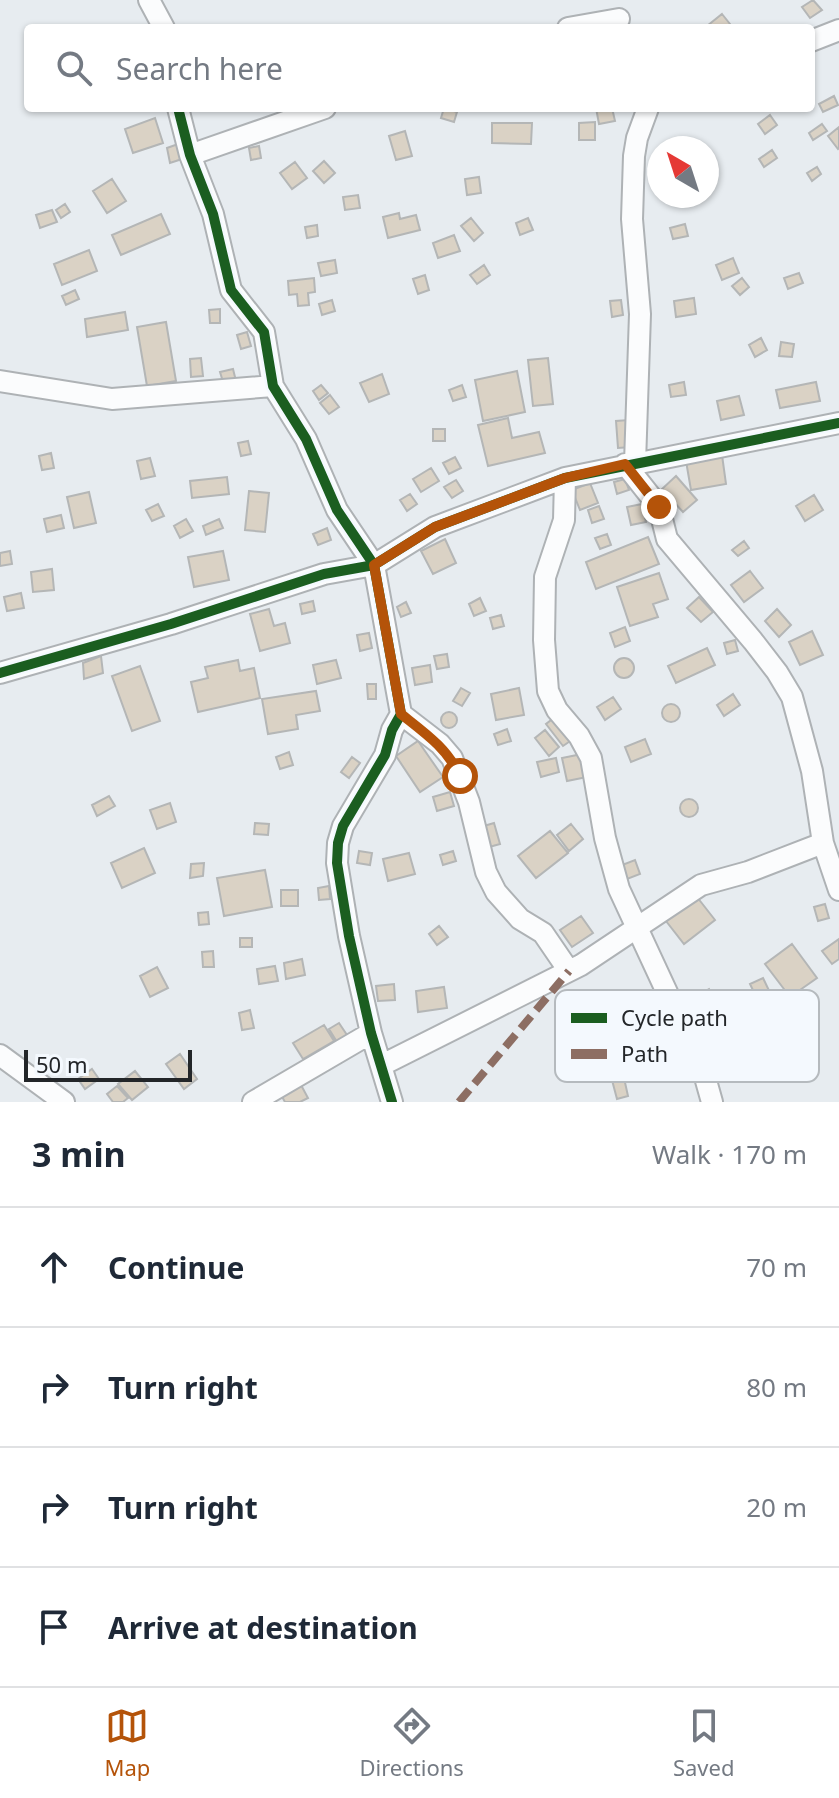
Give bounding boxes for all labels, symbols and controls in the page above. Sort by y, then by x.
search box [24,24,815,112]
icon: search [52,46,96,90]
text: Search here [116,48,283,89]
north arrow [647,136,719,208]
route end [641,489,677,525]
route start [442,758,478,794]
legend [555,990,819,1082]
text: Cycle path [621,1002,728,1032]
text: Path [621,1038,668,1068]
scale bar [24,1046,192,1082]
text: 50 m [36,1049,87,1079]
text: 3 min [32,1131,126,1177]
text: Walk · 170 m [652,1136,807,1172]
icon: ahead [32,1245,76,1289]
text: Continue [108,1247,244,1288]
text: 70 m [746,1249,807,1285]
icon: right [32,1365,76,1409]
text: Turn right [108,1367,258,1408]
text: 80 m [746,1369,807,1405]
icon: right [32,1485,76,1529]
text: Turn right [108,1487,258,1528]
text: 20 m [746,1489,807,1525]
icon: arrive [32,1605,76,1649]
text: Arrive at destination [108,1607,418,1648]
tab: Map [105,1704,150,1782]
tab: Directions [359,1704,464,1782]
tab: Saved [673,1704,734,1782]

